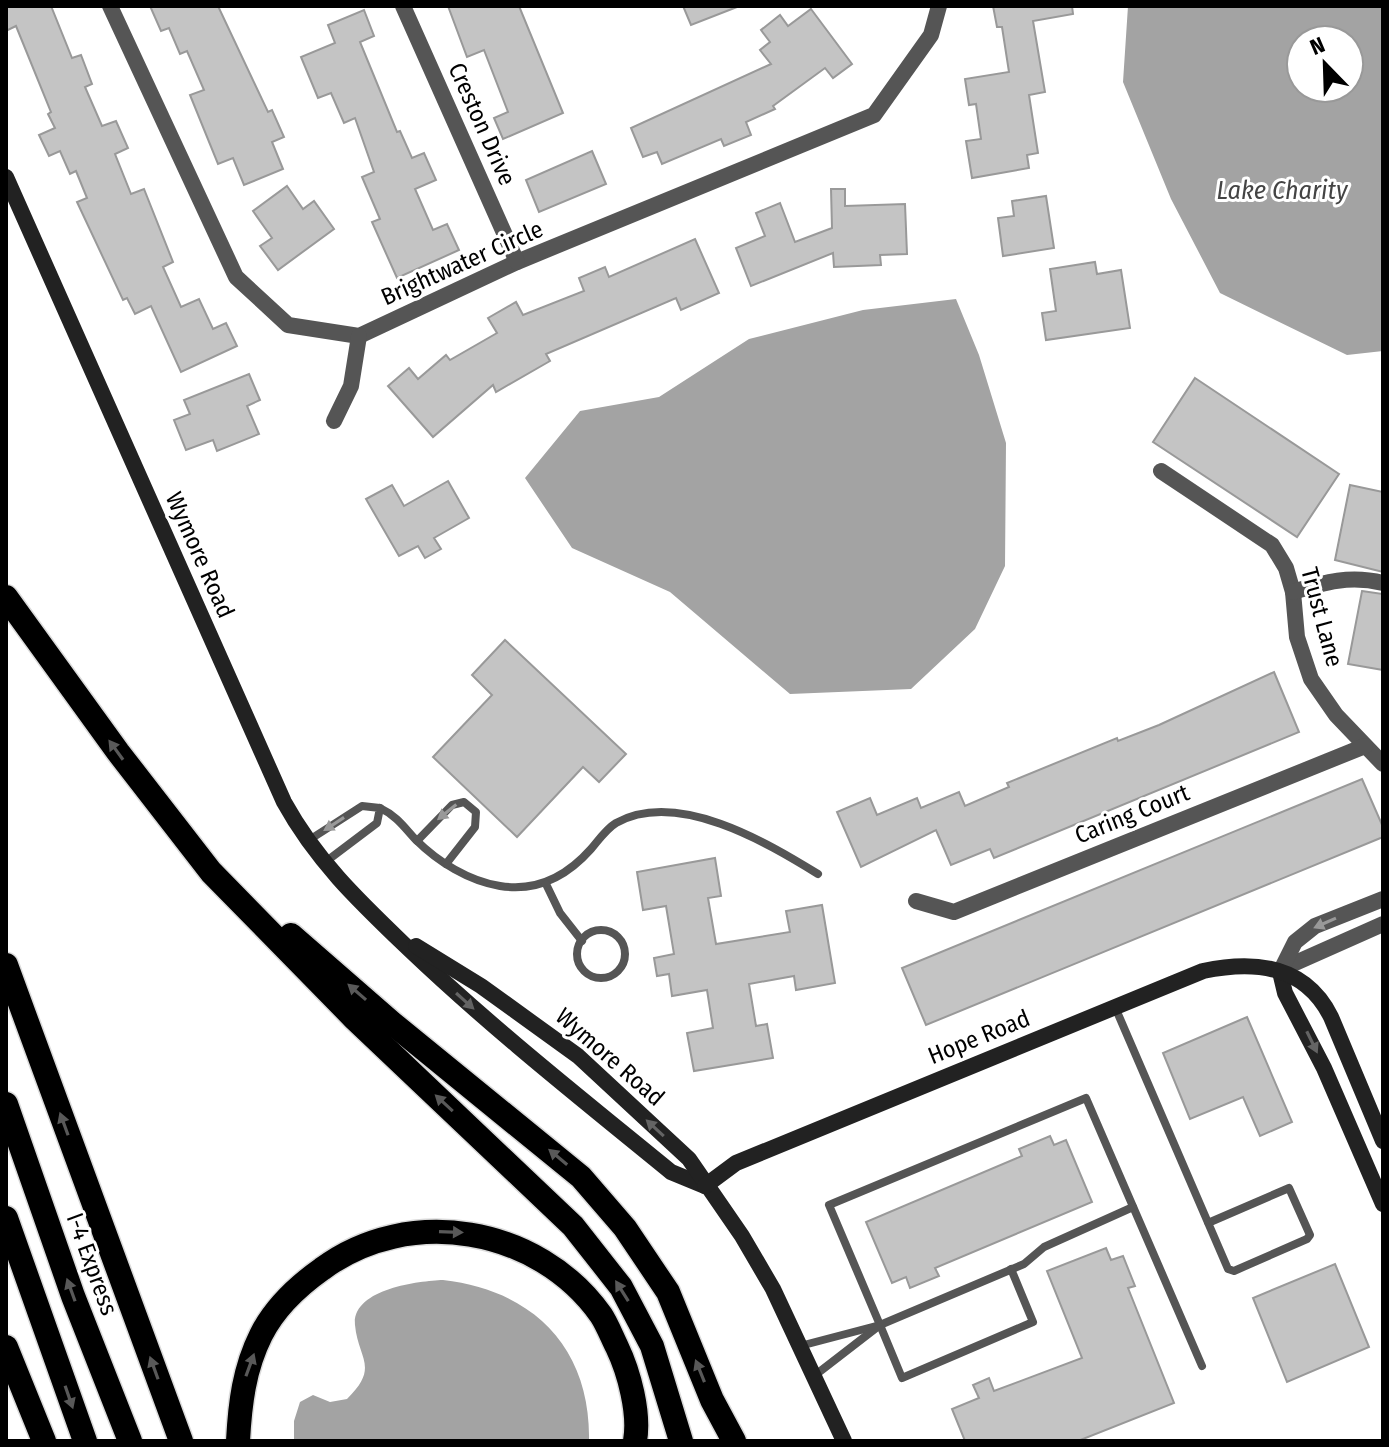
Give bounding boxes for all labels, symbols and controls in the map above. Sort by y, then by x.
north arrow [1285,24,1365,104]
text: N [1306,31,1329,61]
street label: Creston Drive [443,59,521,189]
water label: Lake Charity [1217,175,1349,206]
street label: Brightwater Circle [377,215,547,311]
street label: Wymore Road [160,488,240,622]
street label: Trust Lane [1295,564,1349,670]
one-way arrow [109,739,124,760]
street label: Caring Court [1071,778,1193,850]
one-way arrow [436,804,457,821]
one-way arrow [323,817,345,831]
one-way arrow [1313,916,1336,929]
one-way arrow [348,984,368,1001]
one-way arrow [454,992,474,1009]
street label: Wymore Road [550,1002,670,1112]
street label: Hope Road [924,1004,1034,1070]
one-way arrow [1305,1031,1319,1054]
one-way arrow [435,1094,454,1112]
one-way arrow [57,1112,70,1136]
one-way arrow [646,1119,665,1137]
one-way arrow [548,1149,568,1166]
street label: I-4 Express [61,1209,123,1319]
one-way arrow [439,1226,464,1239]
one-way arrow [64,1278,77,1302]
one-way arrow [615,1280,629,1302]
one-way arrow [244,1353,257,1377]
one-way arrow [147,1356,159,1380]
one-way arrow [693,1359,706,1383]
one-way arrow [63,1385,75,1409]

